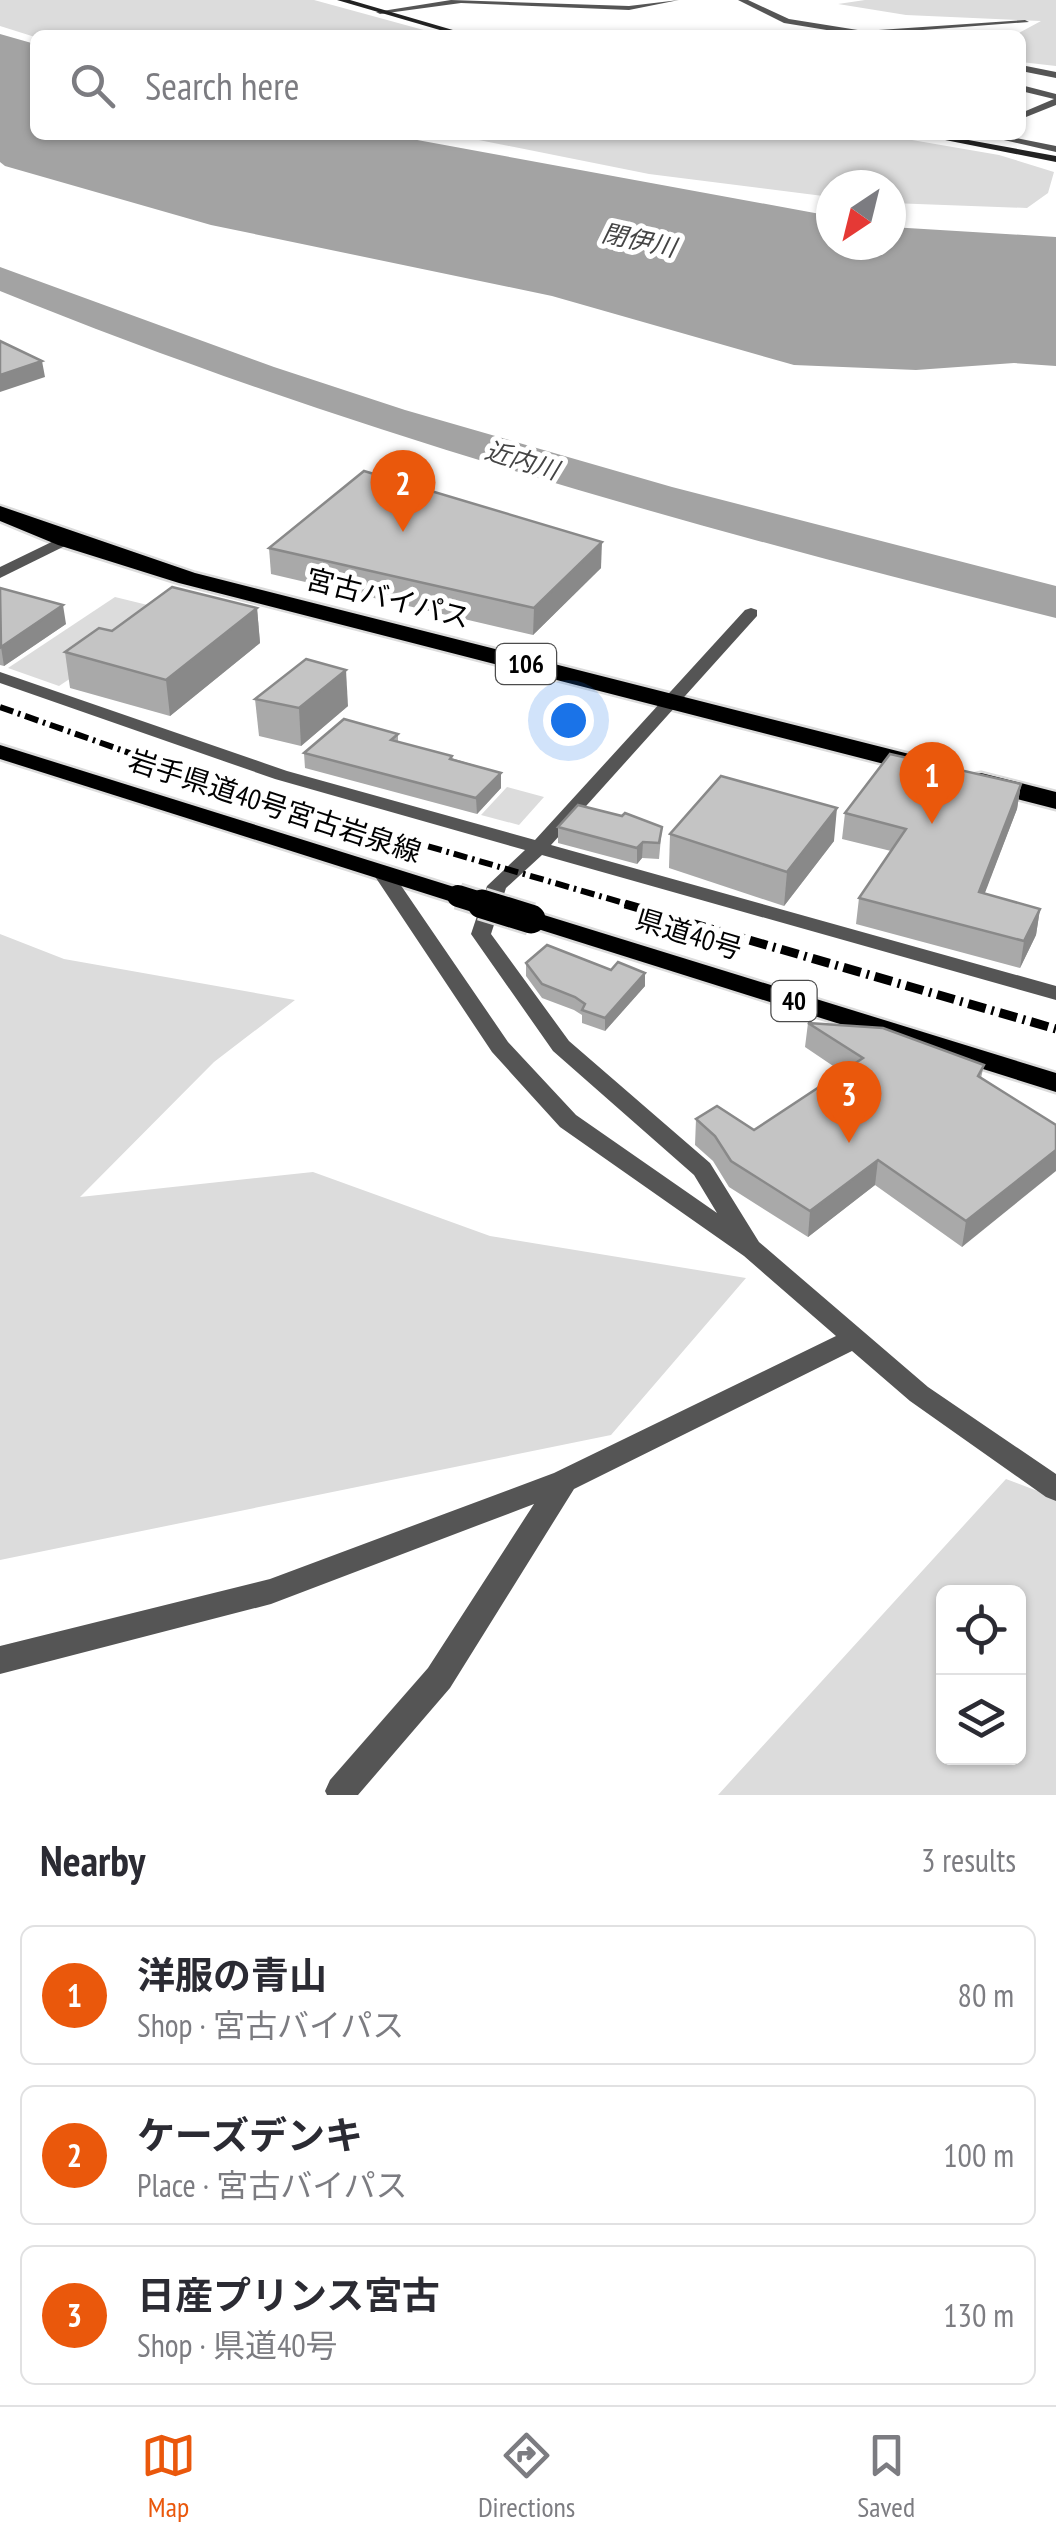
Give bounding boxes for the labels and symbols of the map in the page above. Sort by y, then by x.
north arrow [816,170,906,260]
water label: 閉伊川 [599,217,682,264]
water label: 近内川 [481,434,565,487]
pin: 2 [370,450,436,532]
street label: 宮古バイパス [302,559,474,636]
road number: 106 [496,644,556,684]
your location [543,695,594,746]
street label: 岩手県道40号宮古岩泉線 [124,741,426,870]
pin: 1 [900,742,964,824]
street label: 県道40号 [632,900,747,967]
road number: 40 [772,981,816,1021]
pin: 3 [816,1060,882,1143]

